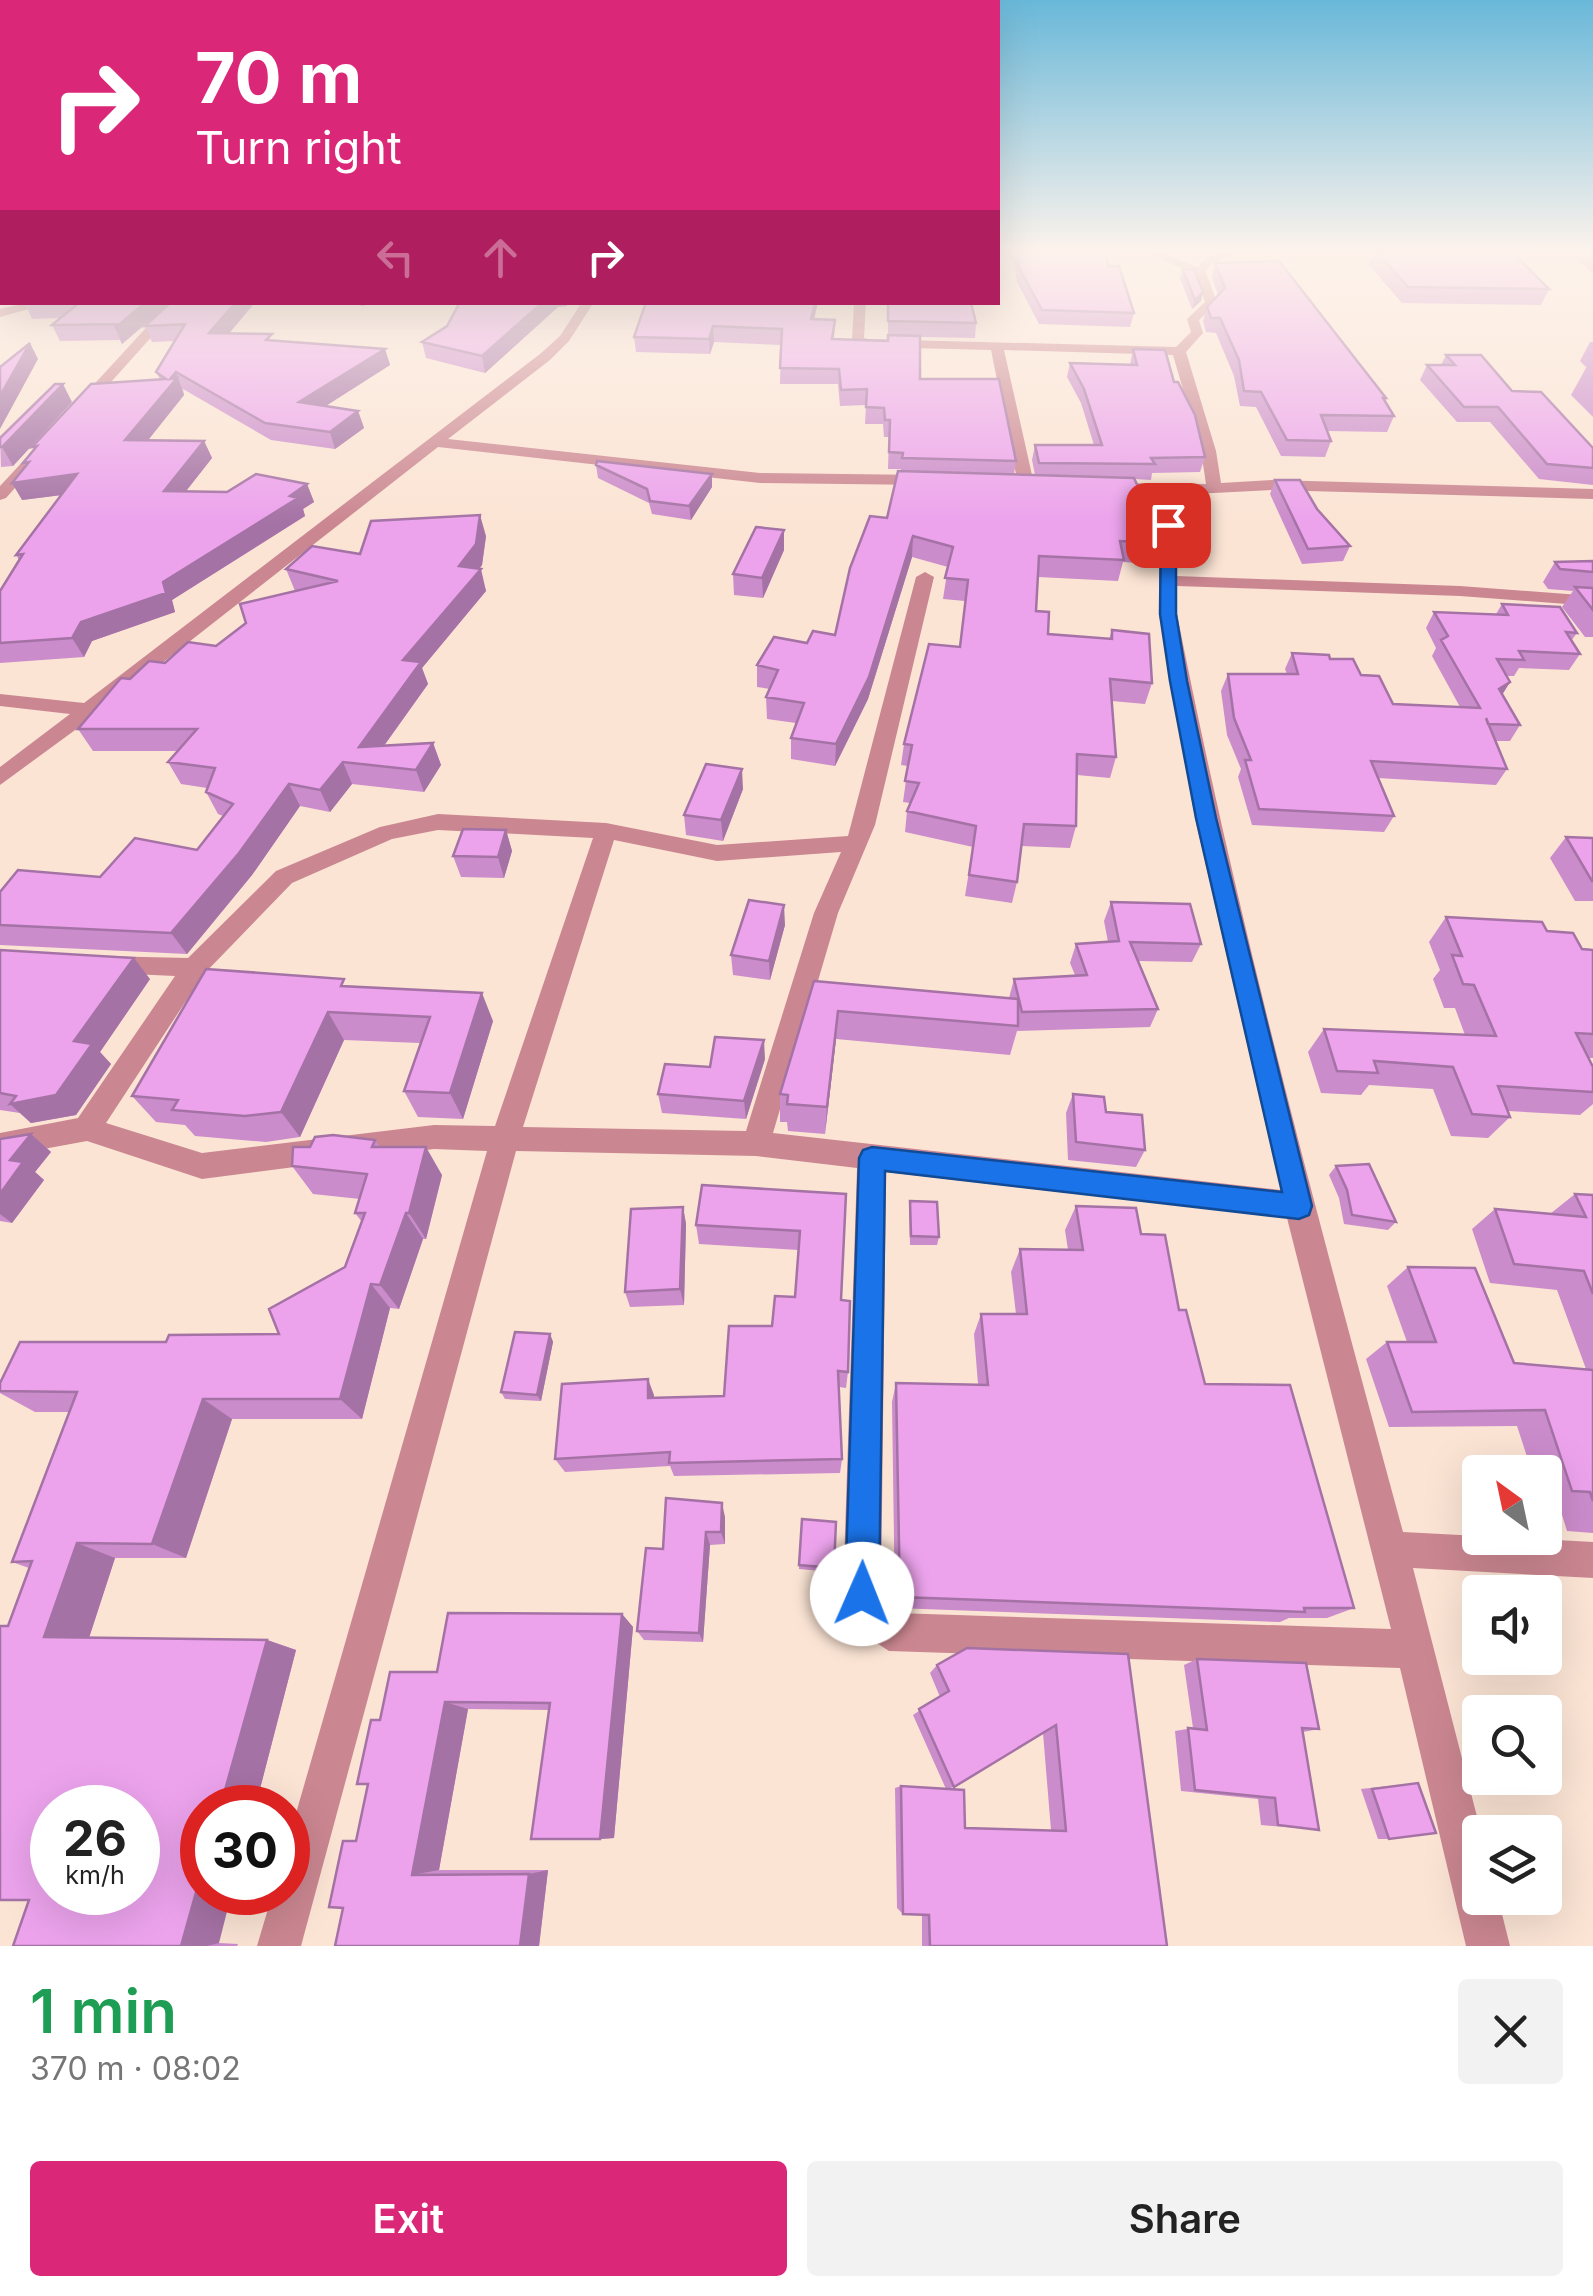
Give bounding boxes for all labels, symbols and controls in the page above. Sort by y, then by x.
text: 70 m [195,35,362,120]
icon: right [30,40,160,170]
text: Turn right [195,120,402,175]
icon: left [368,230,423,285]
icon: ahead [473,230,528,285]
icon: right [578,230,633,285]
pin [1126,483,1211,568]
icon: arrive [1141,498,1196,553]
north arrow [1462,1455,1562,1555]
map controls [1462,1455,1562,1915]
position arrow [810,1542,914,1646]
button: sound [1462,1575,1562,1675]
button: search [1462,1695,1562,1795]
speed limit sign: 30 [180,1785,310,1915]
text: 26 [63,1808,127,1868]
button: layers [1462,1815,1562,1915]
text: km/h [65,1860,125,1890]
text: 1 min [30,1975,177,2047]
button: close [1458,1979,1563,2084]
text: 370 m · 08:02 [30,2049,241,2088]
button: Exit [30,2161,787,2276]
button: Share [807,2161,1563,2276]

